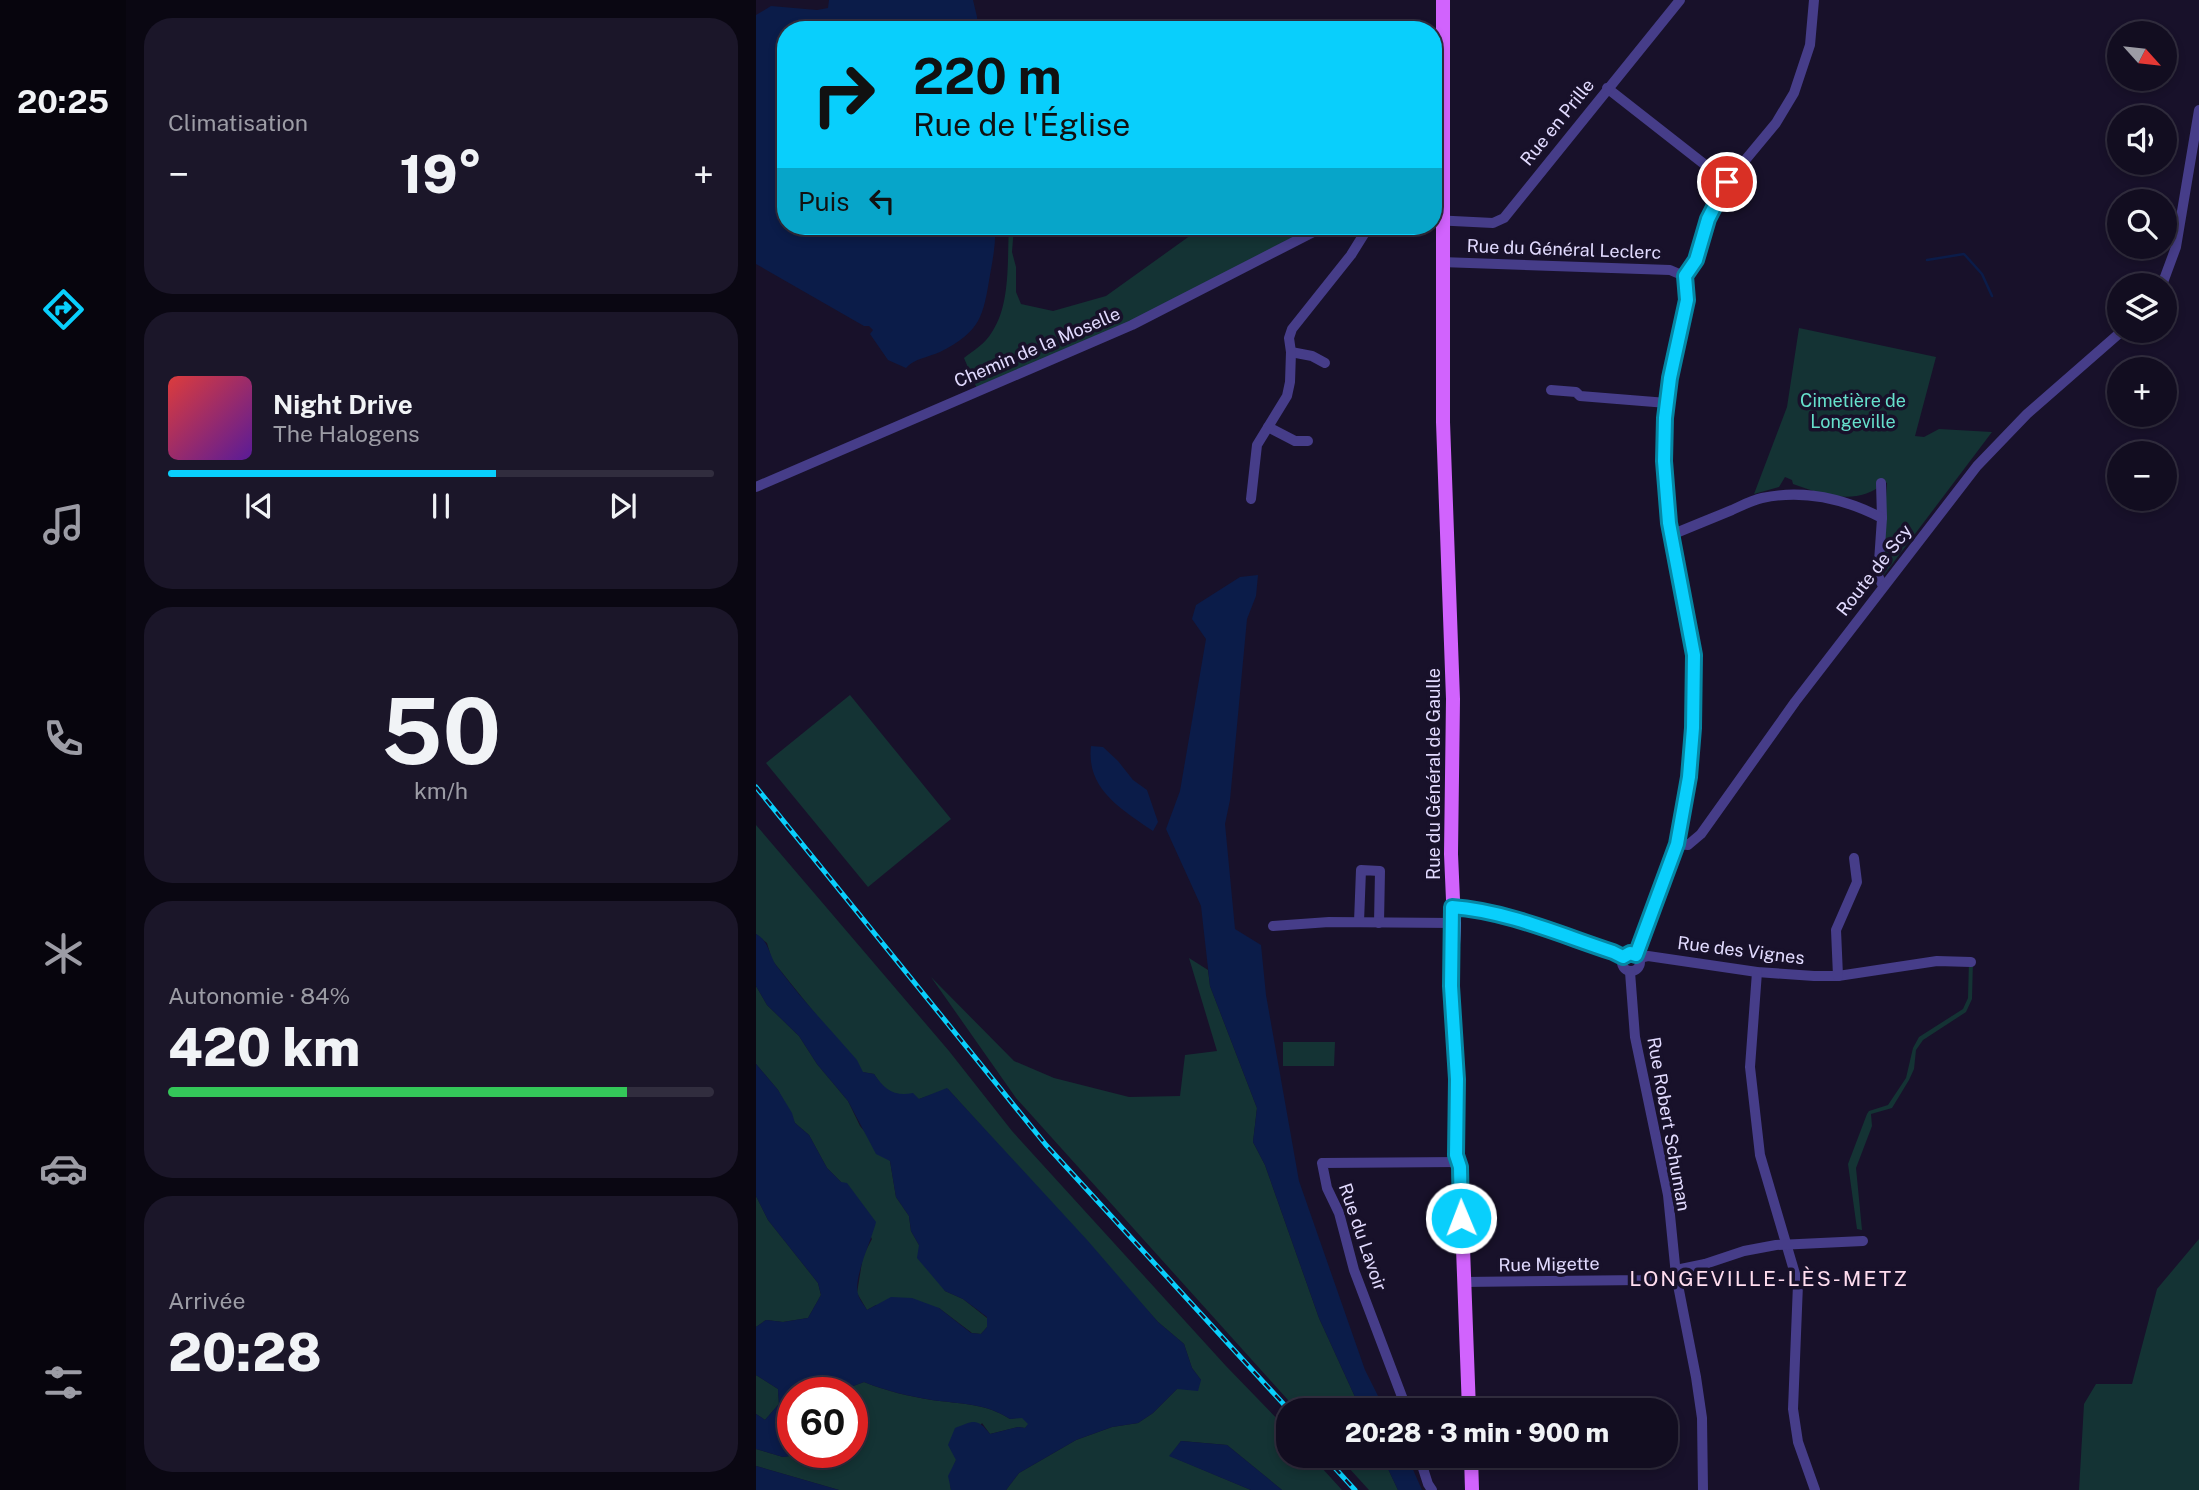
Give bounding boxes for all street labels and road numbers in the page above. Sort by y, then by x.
street label: Rue en Prille [1516,75,1598,169]
street label: Rue du Général Leclerc [1466,235,1662,263]
street label: Chemin de la Moselle [951,303,1123,391]
street label: Route de Scy [1832,520,1916,620]
street label: Rue du Général de Gaulle [1423,668,1444,880]
street label: Rue des Vignes [1676,932,1806,968]
street label: Rue Robert Schuman [1643,1035,1695,1213]
street label: Rue du Lavoir [1335,1180,1391,1294]
street label: Rue Migette [1498,1253,1600,1275]

